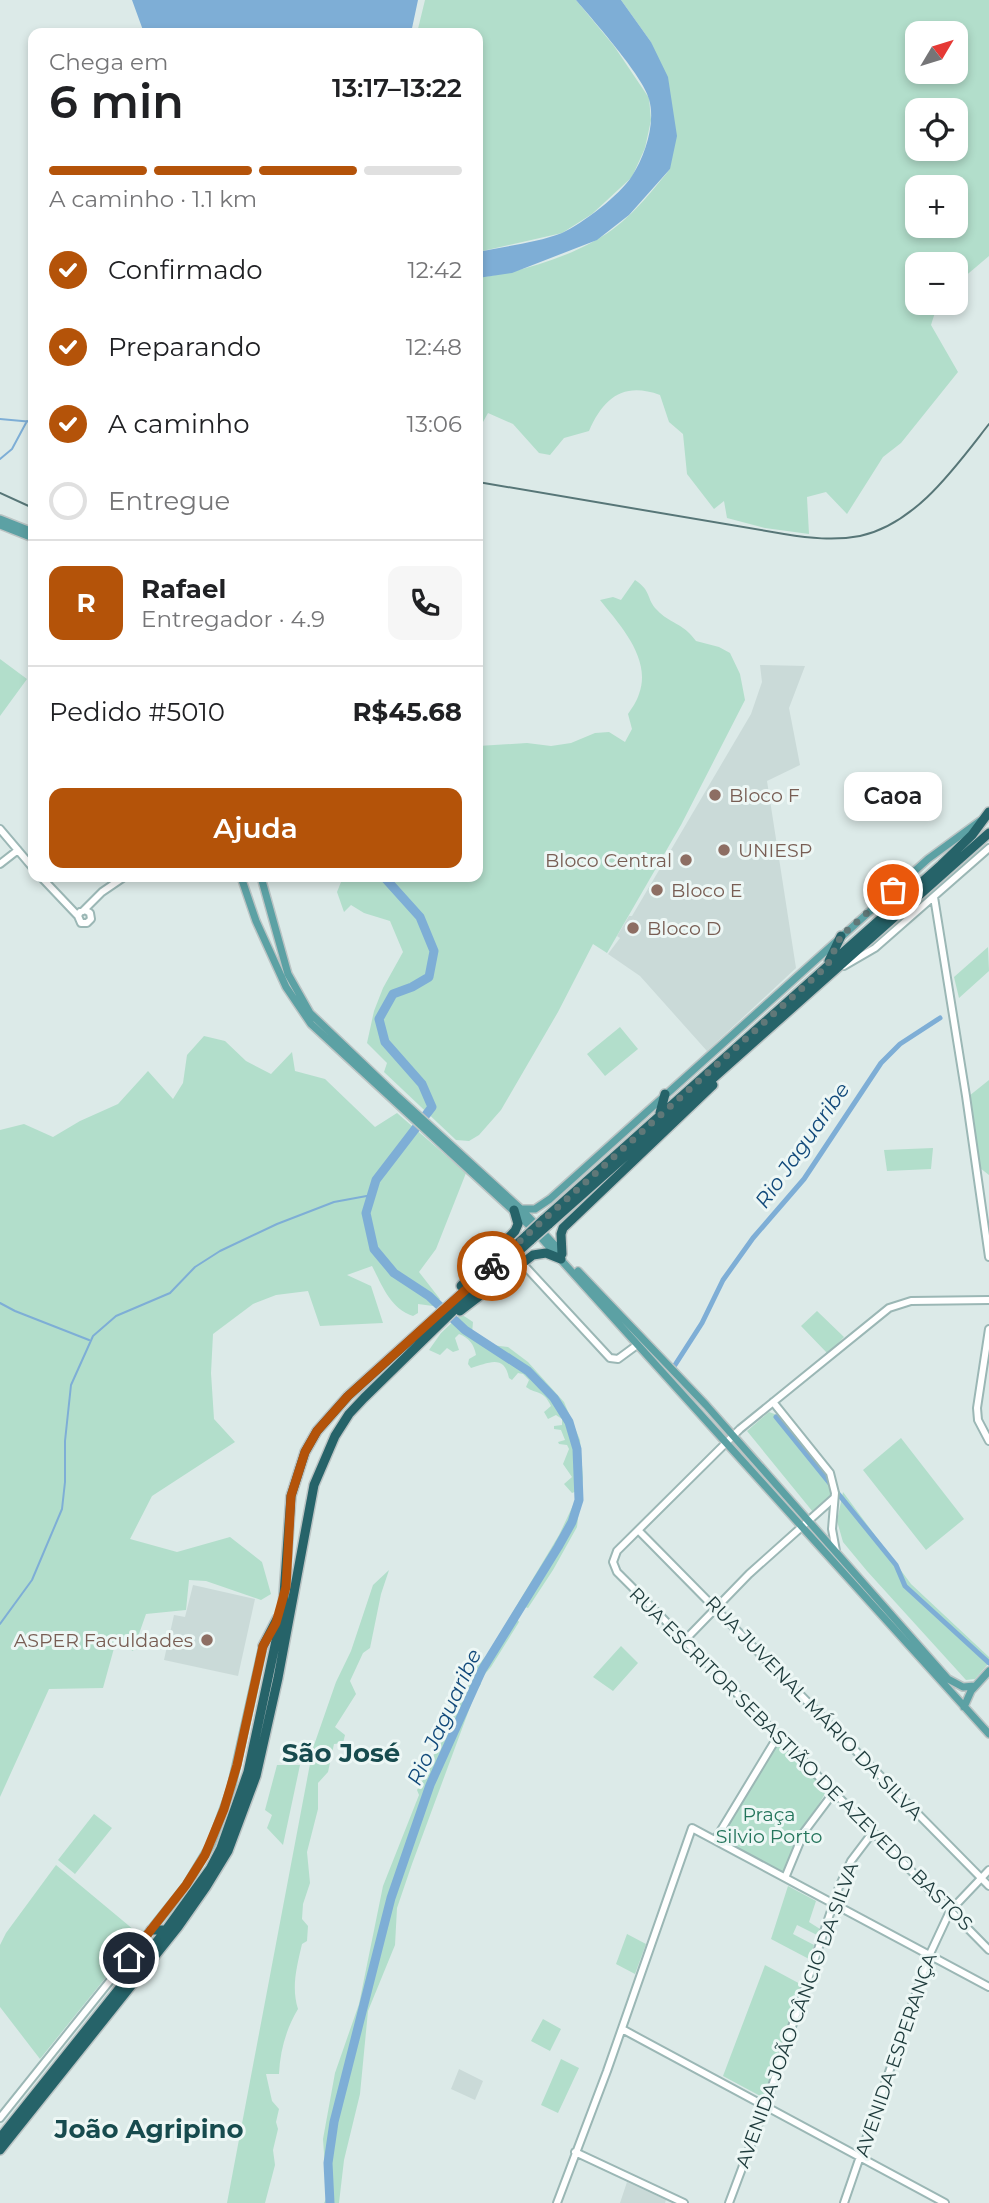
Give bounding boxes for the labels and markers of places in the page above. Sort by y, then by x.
callout: Caoa [844,771,942,820]
place label: Bloco F [729,784,800,807]
marker: Bloco F [707,787,723,803]
place label: UNIESP [738,839,812,862]
marker: UNIESP [716,842,732,858]
place label: Bloco Central [545,849,672,872]
marker: Bloco Central [678,852,694,868]
pin [863,860,923,920]
place label: Bloco E [671,879,742,902]
marker: Bloco E [649,882,665,898]
place label: Bloco D [647,917,721,940]
marker: Bloco D [625,920,641,936]
place label: ASPER Faculdades [14,1629,193,1652]
marker: ASPER Faculdades [199,1632,215,1648]
pin [99,1928,159,1988]

